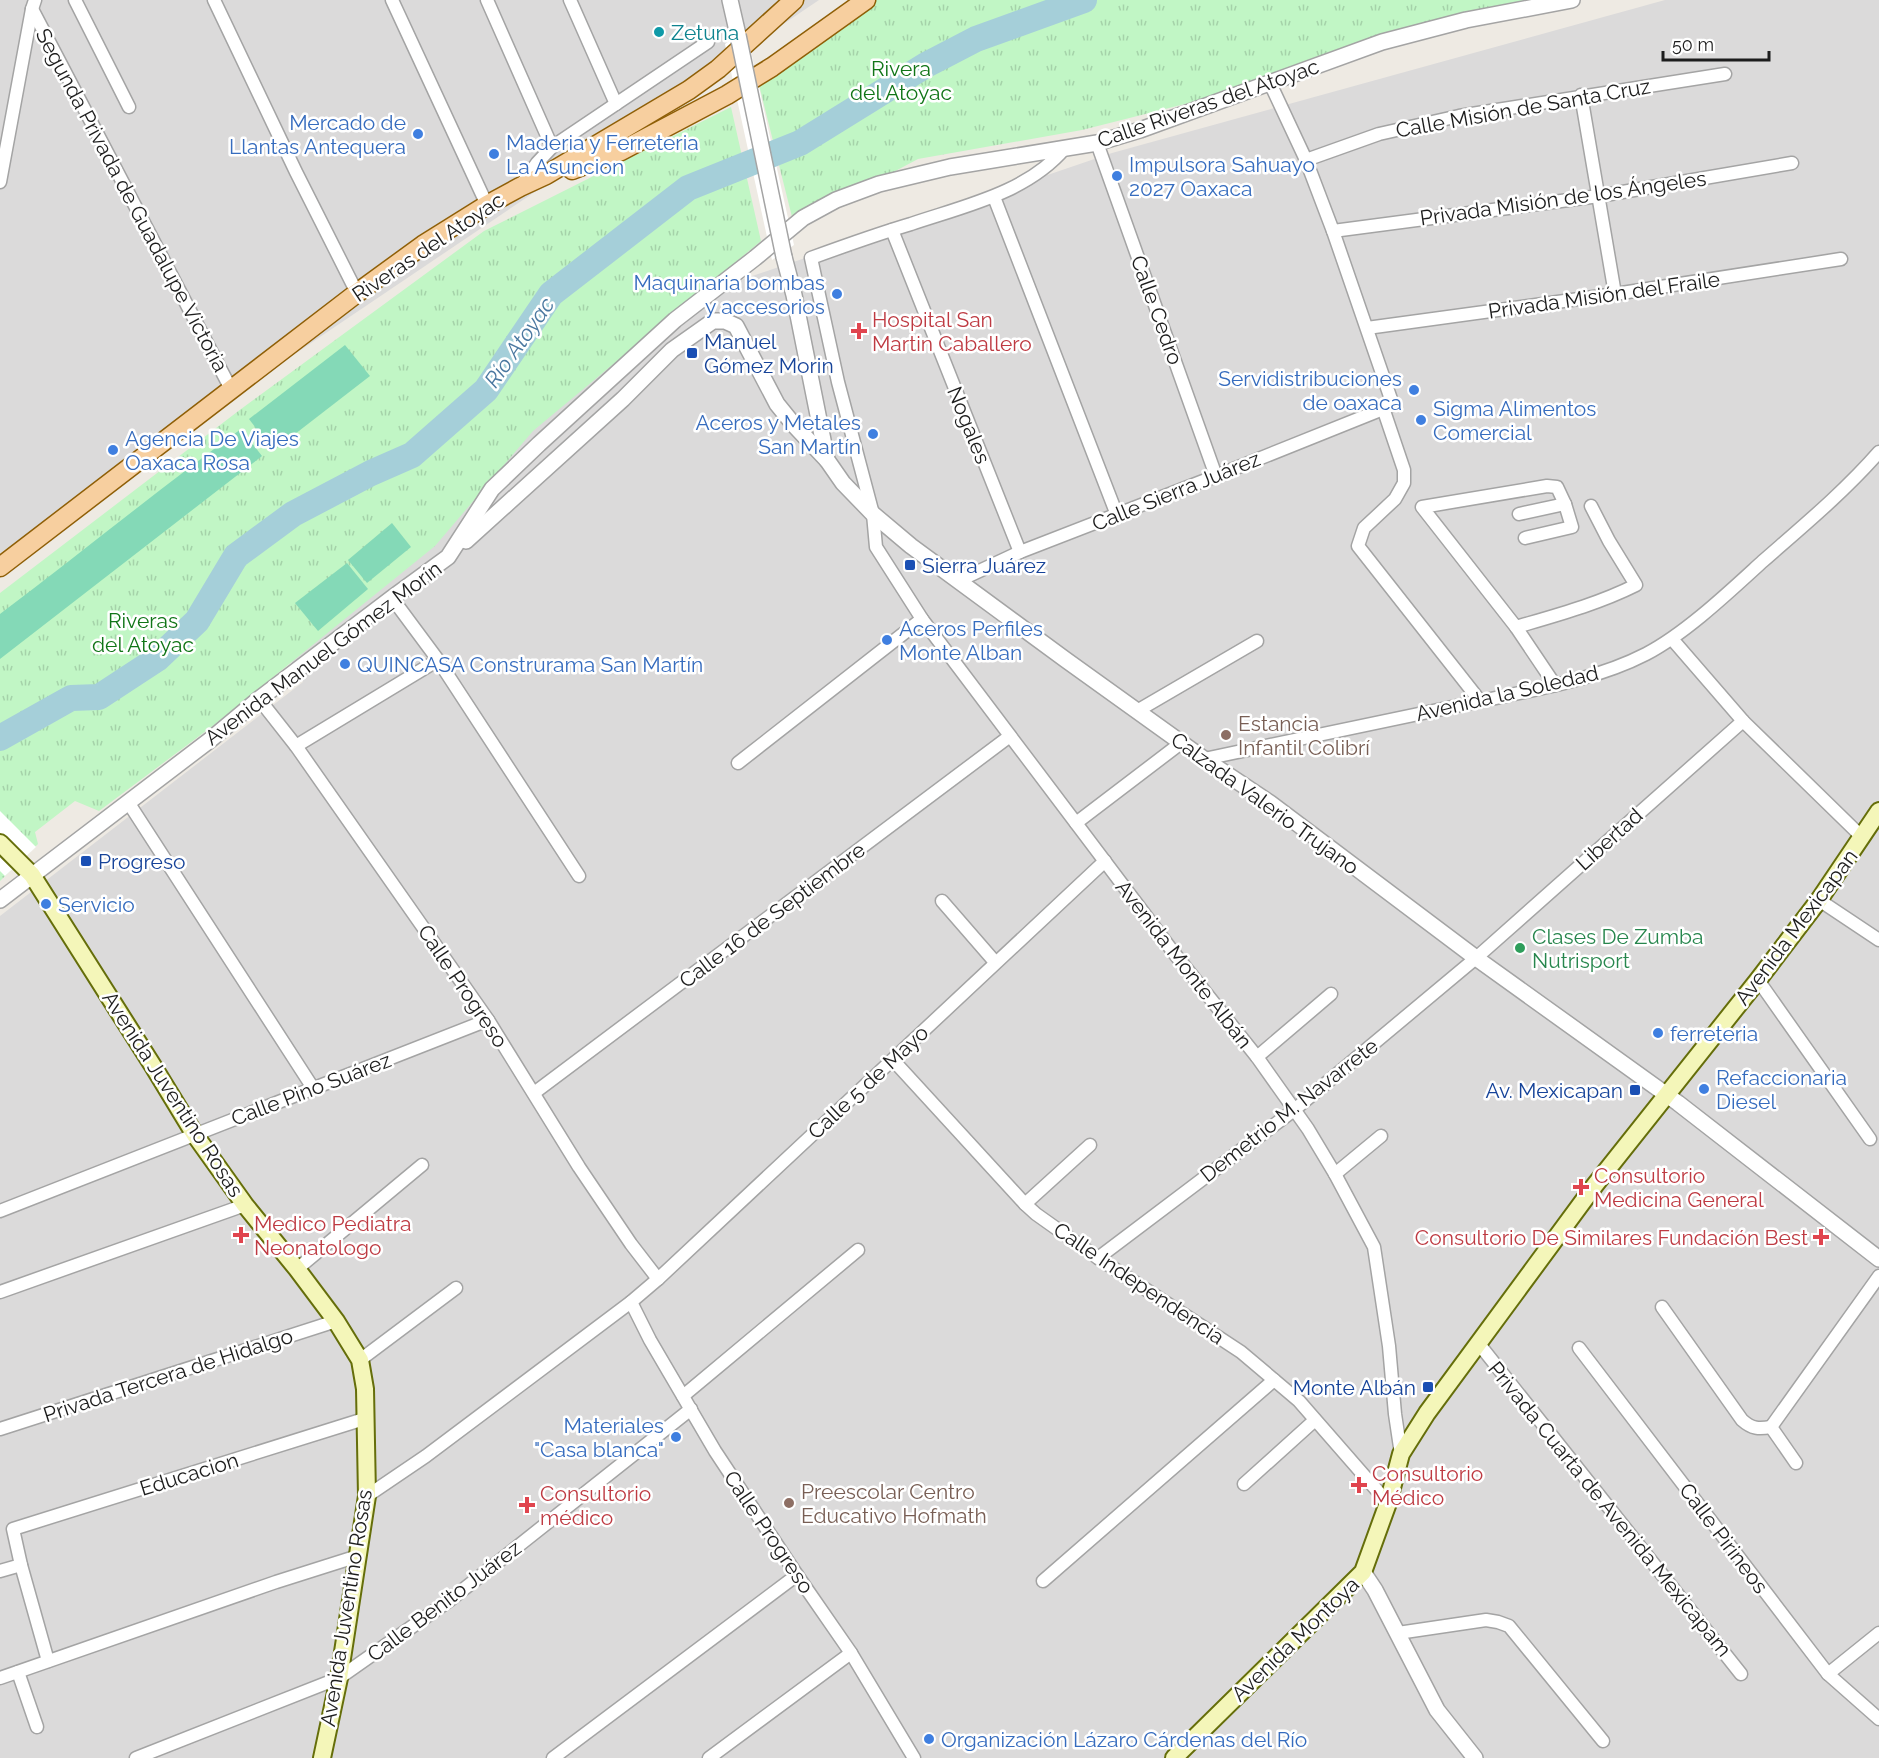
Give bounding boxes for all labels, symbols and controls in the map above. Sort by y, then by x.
place label: Zetuna [671,20,739,45]
street label: Segunda Privada de Guadalupe Victoria [31,24,233,376]
scale bar [1663,24,1770,62]
marker: Zetuna [652,25,666,39]
text: 50 m [1672,34,1714,55]
street label: Calle Riveras del Atoyac [1094,53,1322,153]
park label: Rivera del Atoyac [850,56,952,105]
street label: Calle Misión de Santa Cruz [1394,73,1652,143]
place label: Mercado de Llantas Antequera [229,110,406,159]
marker: Mercado de Llantas Antequera [411,127,425,141]
place label: Maderia y Ferreteria La Asuncion [506,130,699,179]
marker: Maderia y Ferreteria La Asuncion [487,147,501,161]
place label: Impulsora Sahuayo 2027 Oaxaca [1129,152,1315,201]
street label: Privada Misión de los Ángeles [1418,166,1708,230]
marker: Impulsora Sahuayo 2027 Oaxaca [1110,169,1124,183]
street label: Riveras del Atoyac [347,187,509,307]
street label: Calle Cedro [1126,252,1188,368]
street label: Privada Misión del Fraile [1486,266,1722,324]
place label: Maquinaria bombas y accesorios [634,270,825,319]
marker: Maquinaria bombas y accesorios [830,287,844,301]
water label: Río Atoyac [479,292,560,392]
place label: Hospital San Martin Caballero [872,307,1032,356]
marker: Hospital San Martin Caballero [850,322,868,340]
place label: Manuel Gómez Morin [704,329,834,378]
marker: Manuel Gómez Morin [685,346,699,360]
place label: Servidistribuciones de oaxaca [1218,366,1402,415]
street label: Nogales [942,383,996,467]
marker: Servidistribuciones de oaxaca [1407,383,1421,397]
place label: Sigma Alimentos Comercial [1433,396,1597,445]
place label: Aceros y Metales San Martín [696,410,861,459]
marker: Sigma Alimentos Comercial [1414,413,1428,427]
place label: Agencia De Viajes Oaxaca Rosa [125,426,299,475]
marker: Aceros y Metales San Martín [866,427,880,441]
marker: Agencia De Viajes Oaxaca Rosa [106,443,120,457]
street label: Calle Sierra Juárez [1088,446,1264,536]
place label: Sierra Juárez [922,553,1046,578]
street label: Avenida Manuel Gómez Morín [200,556,446,750]
marker: Sierra Juárez [903,558,917,572]
park label: Riveras del Atoyac [92,608,194,657]
place label: Aceros Perfiles Monte Alban [899,616,1043,665]
marker: Aceros Perfiles Monte Alban [880,633,894,647]
place label: QUINCASA Construrama San Martín [357,652,703,677]
marker: QUINCASA Construrama San Martín [338,657,352,671]
street label: Avenida la Soledad [1413,660,1601,726]
place label: Estancia Infantil Colibrí [1238,711,1370,760]
street label: Calzada Valerio Trujano [1166,726,1364,880]
marker: Estancia Infantil Colibrí [1219,728,1233,742]
street label: Libertad [1571,803,1647,875]
street label: Calle 16 de Septiembre [674,837,870,993]
street label: Avenida Mexicapan [1729,844,1863,1010]
place label: Progreso [98,849,186,874]
marker: Progreso [79,854,93,868]
street label: Avenida Monte Albán [1111,875,1257,1053]
place label: Servicio [58,892,135,917]
marker: Servicio [39,897,53,911]
street label: Calle Progreso [413,920,513,1052]
place label: Clases De Zumba Nutrisport [1532,924,1703,973]
marker: Clases De Zumba Nutrisport [1513,941,1527,955]
street label: Avenida Juventino Rosas [97,987,249,1201]
street label: Calle 5 de Mayo [803,1020,933,1144]
place label: ferreteria [1670,1021,1758,1046]
marker: ferreteria [1651,1026,1665,1040]
street label: Demetrio M. Navarrete [1195,1033,1383,1187]
street label: Calle Pino Suárez [228,1047,394,1131]
place label: Refaccionaria Diesel [1716,1065,1847,1114]
place label: Av. Mexicapan [1486,1078,1623,1103]
marker: Refaccionaria Diesel [1697,1082,1711,1096]
marker: Av. Mexicapan [1628,1083,1642,1097]
place label: Consultorio Medicina General [1594,1163,1764,1212]
marker: Consultorio Medicina General [1572,1178,1590,1196]
place label: Medico Pediatra Neonatologo [254,1211,411,1260]
street label: Calle Independencia [1049,1217,1229,1349]
place label: Consultorio De Similares Fundación Best [1415,1225,1808,1250]
marker: Medico Pediatra Neonatologo [232,1226,250,1244]
marker: Consultorio De Similares Fundación Best [1812,1228,1830,1246]
street label: Privada Tercera de Hidalgo [40,1323,296,1427]
street label: Privada Cuarta de Avenida Mexicapam [1483,1357,1737,1661]
place label: Monte Albán [1293,1375,1416,1400]
marker: Monte Albán [1421,1380,1435,1394]
place label: Materiales "Casa blanca" [534,1413,664,1462]
marker: Materiales "Casa blanca" [669,1430,683,1444]
street label: Educacion [137,1447,241,1501]
place label: Consultorio Médico [1372,1461,1483,1510]
street label: Calle Progreso [719,1466,819,1598]
marker: Consultorio Médico [1350,1476,1368,1494]
street label: Calle Pirineos [1674,1478,1774,1598]
place label: Preescolar Centro Educativo Hofmath [801,1479,987,1528]
place label: Consultorio médico [540,1481,651,1530]
street label: Avenida Juventino Rosas [315,1488,377,1728]
marker: Consultorio médico [518,1496,536,1514]
marker: Preescolar Centro Educativo Hofmath [782,1496,796,1510]
street label: Calle Benito Juárez [362,1535,526,1667]
street label: Avenida Montoya [1226,1572,1364,1706]
place label: Organización Lázaro Cárdenas del Río [941,1727,1307,1752]
marker: Organización Lázaro Cárdenas del Río [922,1732,936,1746]

